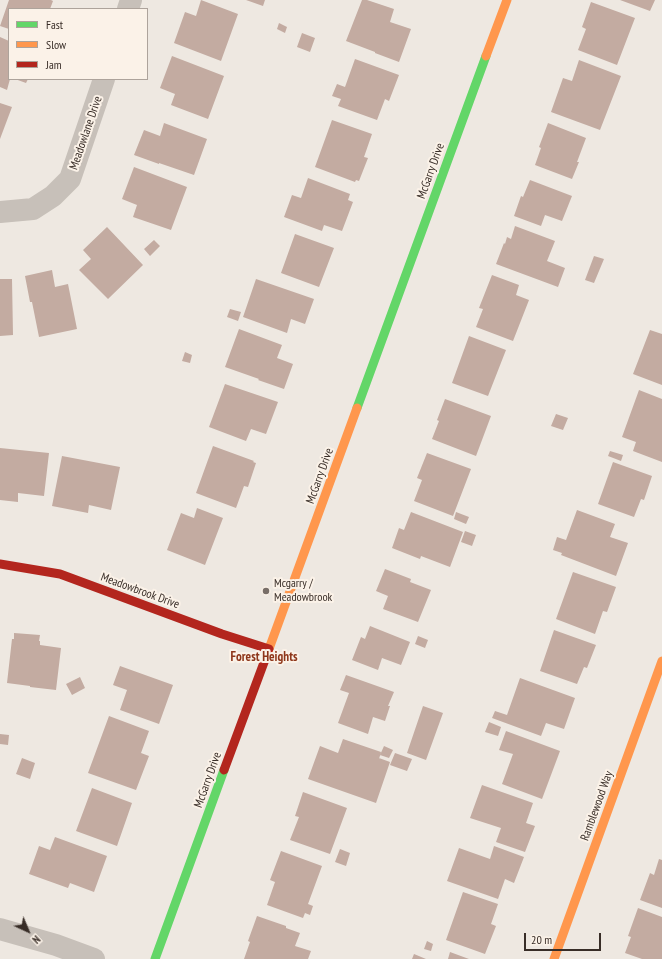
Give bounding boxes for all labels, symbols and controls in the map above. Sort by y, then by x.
legend [8,8,148,80]
text: Fast [46,17,63,32]
text: Slow [46,37,66,52]
text: Jam [46,57,62,72]
street label: Meadowlane Drive [67,94,105,172]
street label: McGarry Drive [414,141,448,201]
street label: McGarry Drive [303,446,337,506]
street label: Meadowbrook Drive [99,570,181,612]
place label: Mcgarry / Meadowbrook [274,577,332,605]
marker: Mcgarry / Meadowbrook [261,586,271,596]
district label: Forest Heights [231,649,297,665]
street label: McGarry Drive [191,750,225,810]
street label: Ramblewood Way [578,769,616,843]
north arrow [8,911,48,951]
scale bar [526,925,603,951]
text: 20 m [531,932,552,947]
text: N [29,933,43,947]

